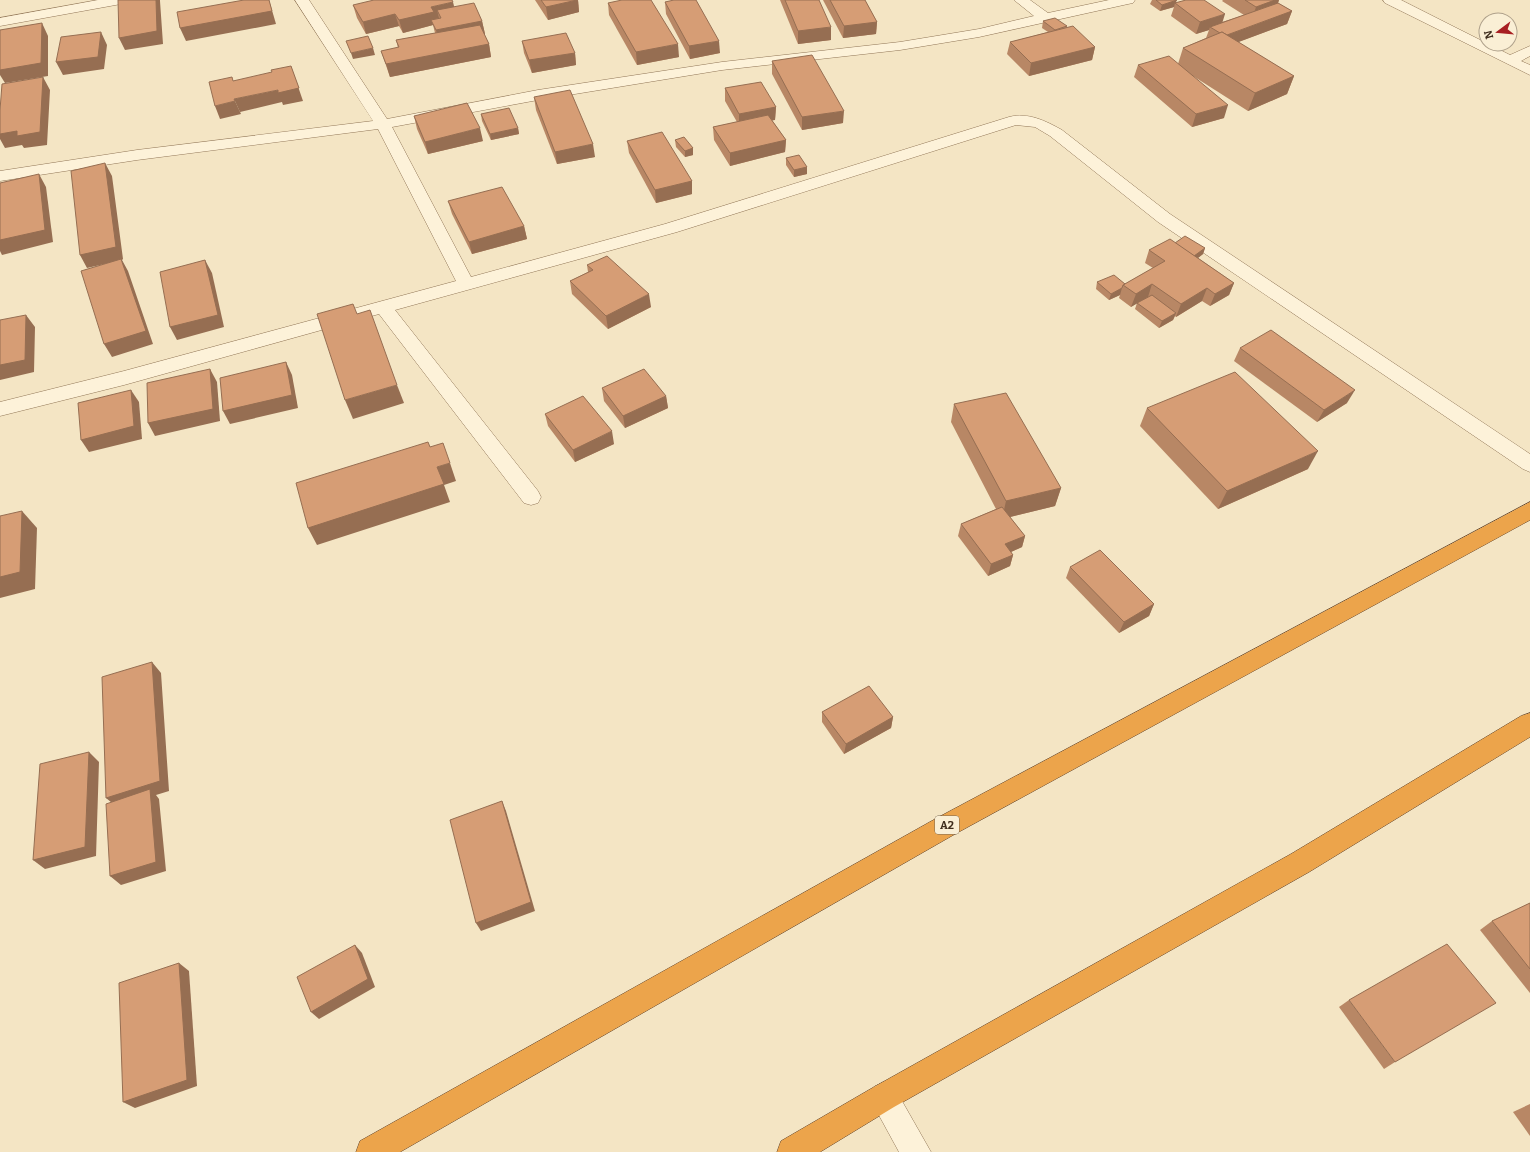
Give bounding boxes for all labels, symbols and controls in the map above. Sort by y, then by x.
north arrow [1478,12,1518,52]
text: N [1481,28,1496,40]
road number: A2 [935,816,959,834]

